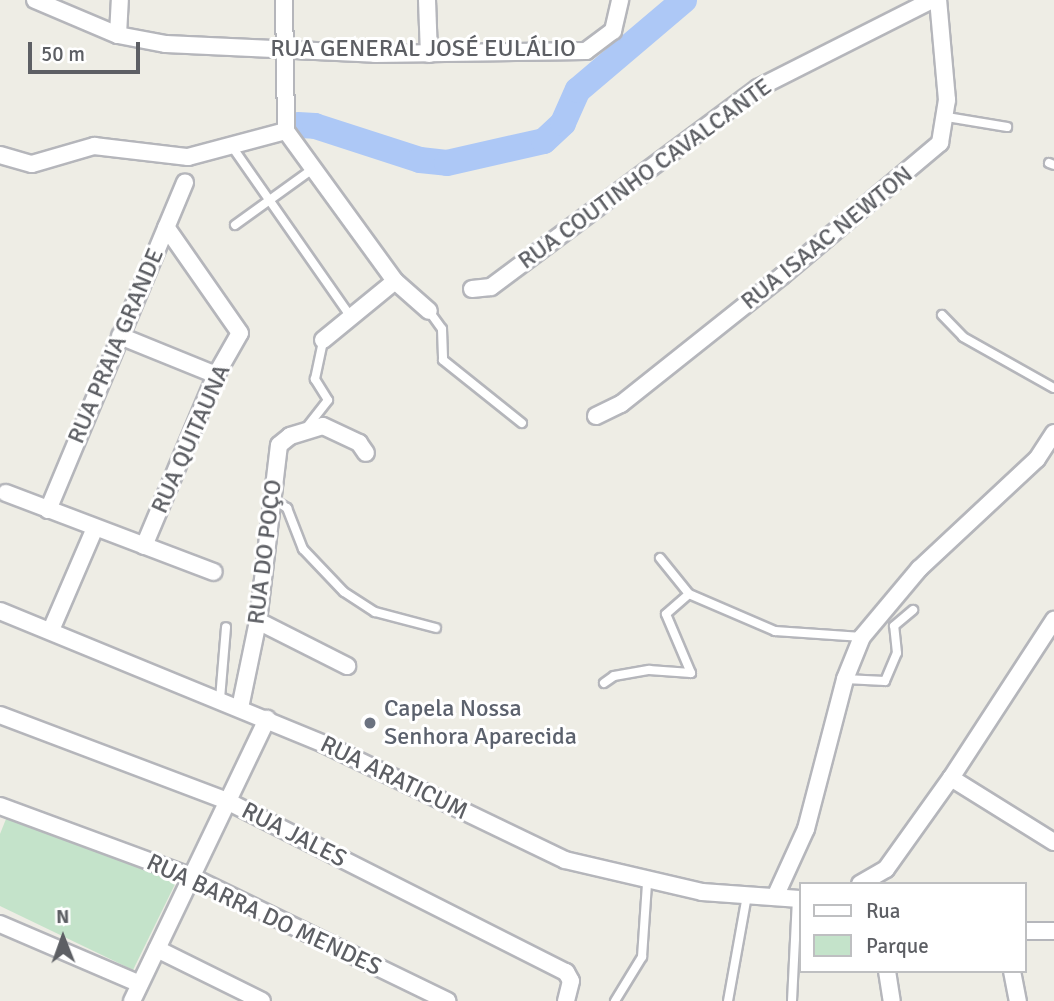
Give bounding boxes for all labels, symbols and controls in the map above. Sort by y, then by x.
scale bar [32,28,144,72]
street label: RUA GENERAL JOSÉ EULÁLIO [270,35,576,63]
text: 50 m [41,41,85,67]
street label: RUA COUTINHO CAVALCANTE [513,72,777,276]
street label: RUA ISAAC NEWTON [735,160,919,316]
street label: RUA PRAIA GRANDE [62,244,170,448]
street label: RUA QUITAUNA [145,360,237,518]
street label: RUA DO POÇO [242,478,288,626]
place label: Capela Nossa Senhora Aparecida [384,695,577,751]
marker: Capela Nossa Senhora Aparecida [362,715,378,731]
street label: RUA ARATICUM [315,730,473,826]
street label: RUA JALES [237,796,351,874]
street label: RUA BARRA DO MENDES [142,848,386,982]
legend [799,882,1026,973]
text: Rua [866,898,900,924]
north arrow [28,903,98,973]
text: N [56,905,69,929]
text: Parque [866,933,929,959]

